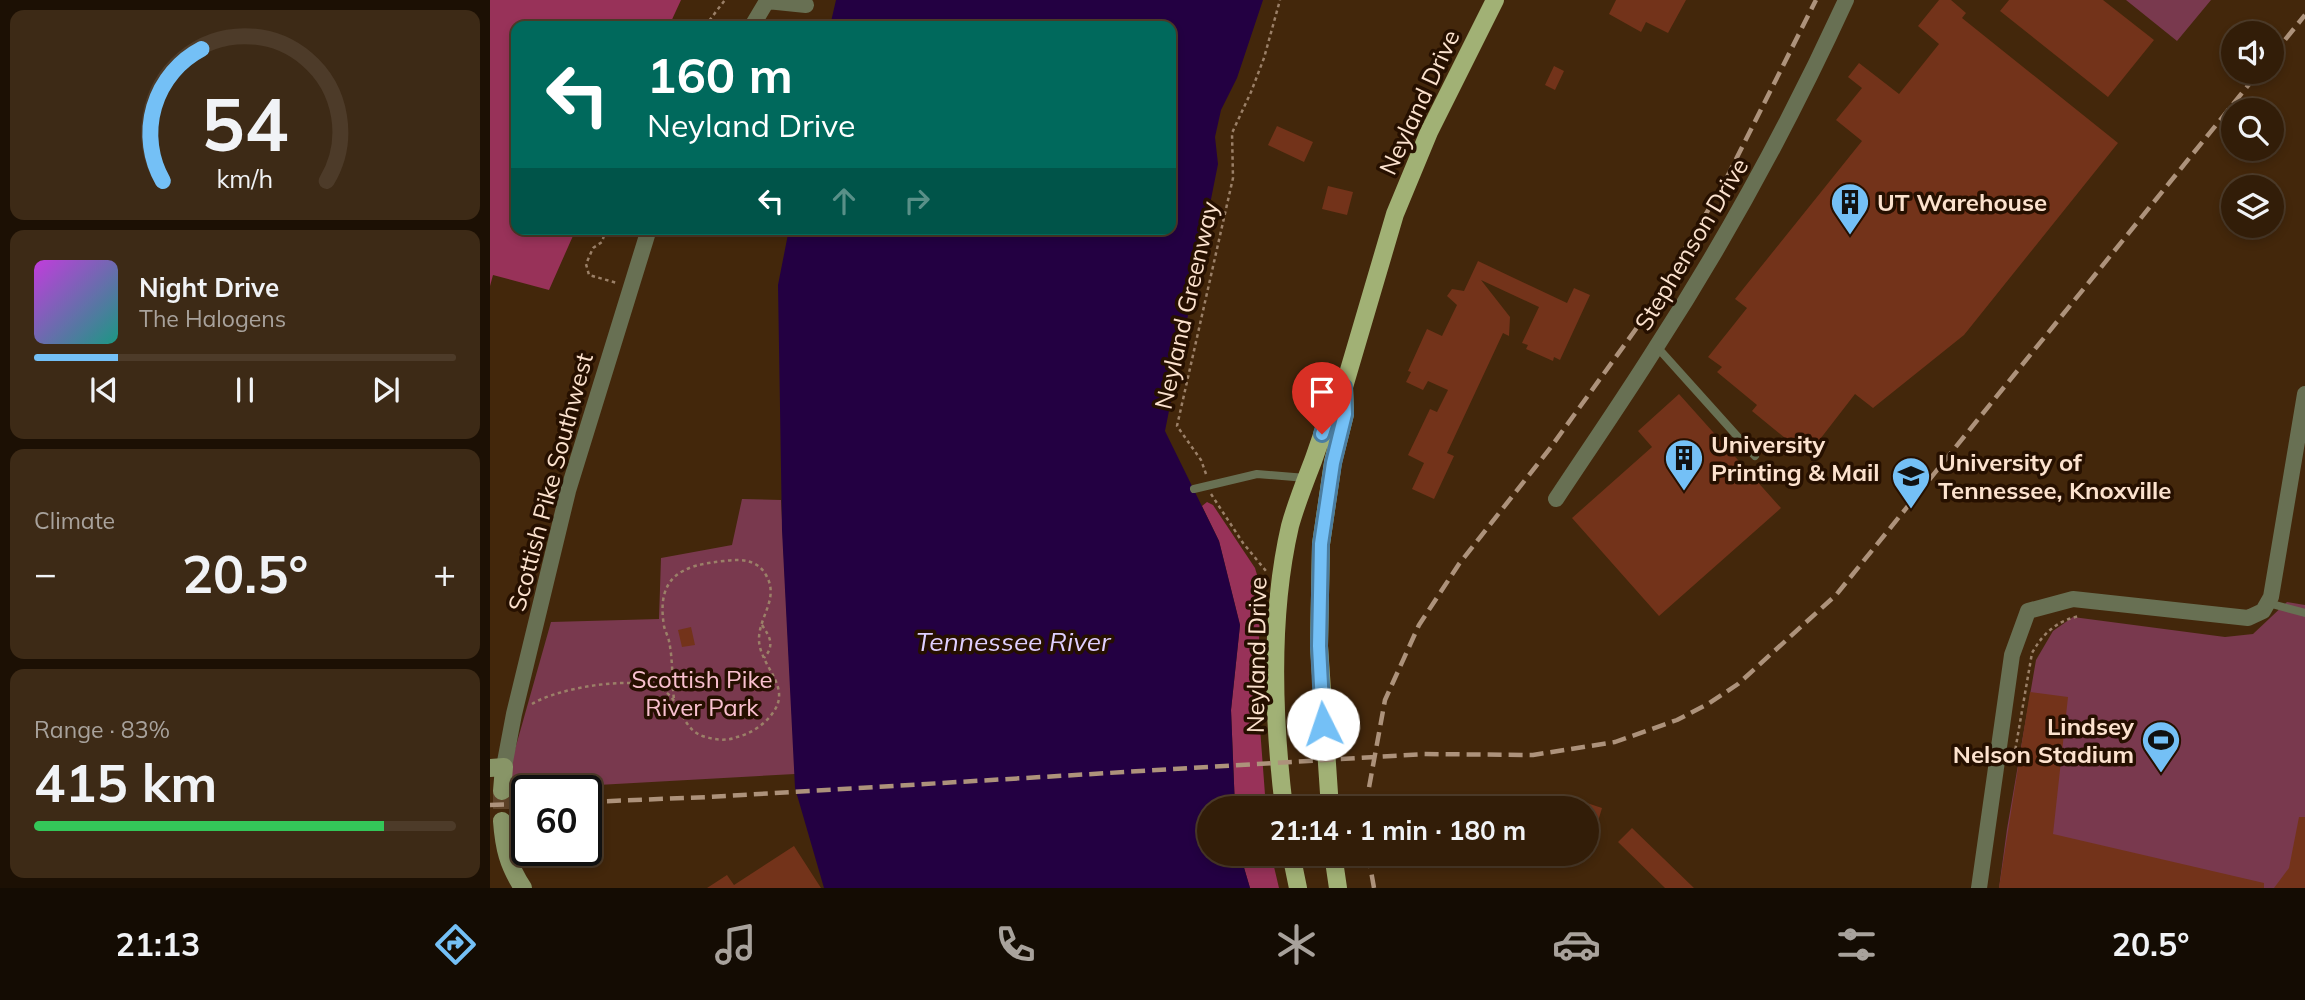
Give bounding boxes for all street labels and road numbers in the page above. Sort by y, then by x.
street label: Neyland Drive [1372,25,1466,179]
street label: Stephenson Drive [1628,152,1754,336]
street label: Neyland Greenway [1148,198,1225,412]
street label: Scottish Pike Southwest [501,350,599,614]
street label: Neyland Drive [1240,577,1272,733]

